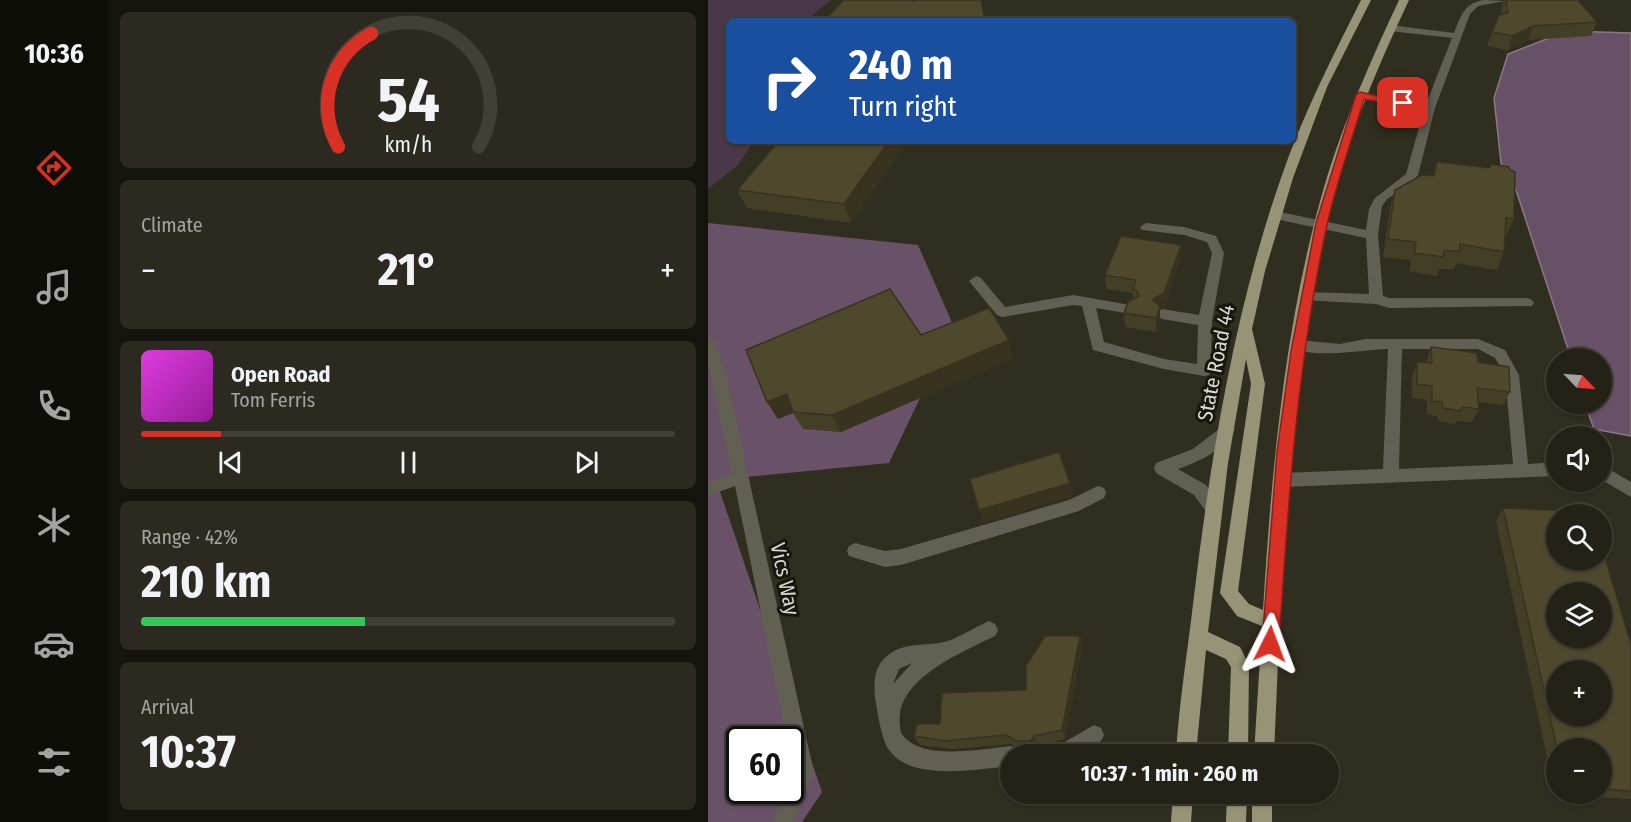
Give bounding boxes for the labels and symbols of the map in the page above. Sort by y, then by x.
pin [1377,77,1428,128]
street label: State Road 44 [1192,303,1240,423]
north arrow [1546,348,1612,414]
street label: Vics Way [765,540,805,618]
position arrow [1238,612,1302,676]
speed limit sign: 60 [726,726,804,804]

